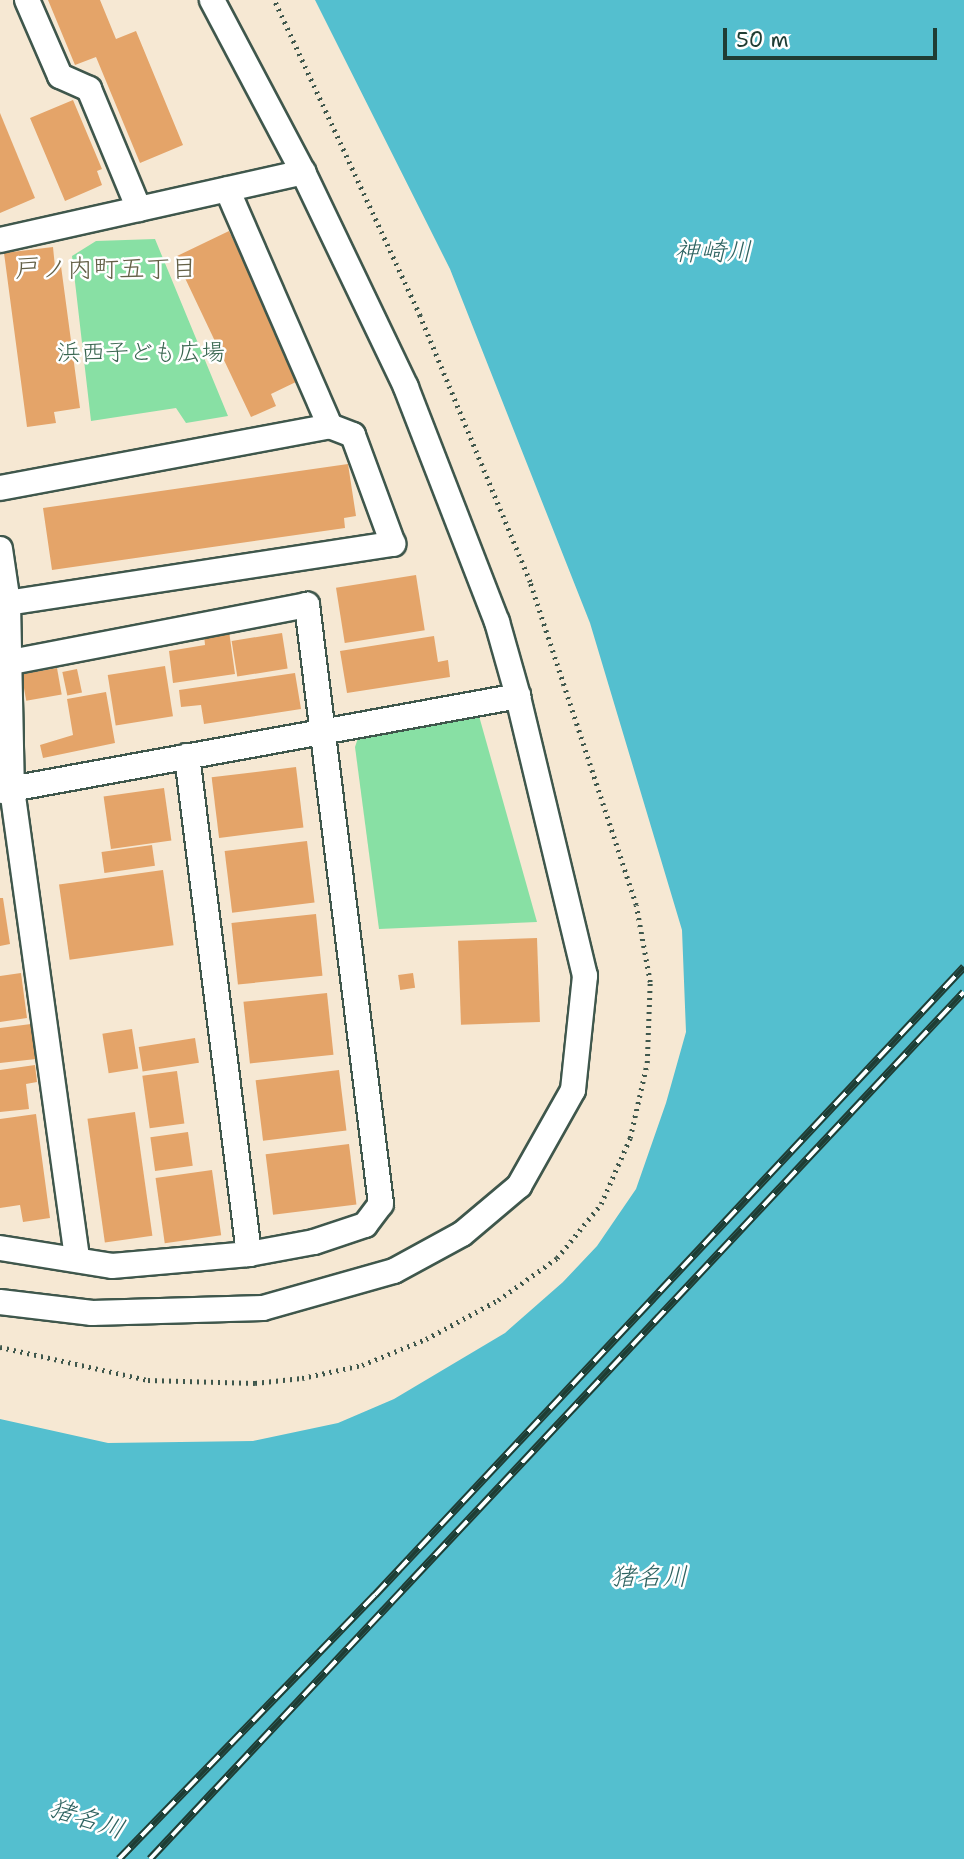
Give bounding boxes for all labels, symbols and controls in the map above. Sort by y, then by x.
scale bar [726,14,940,58]
text: 50 m [736,26,789,54]
water label: 神崎川 [674,235,752,267]
district label: 戸ノ内町五丁目 [15,252,197,284]
park label: 浜西子ども広場 [57,339,225,367]
water label: 猪名川 [610,1560,688,1592]
water label: 猪名川 [45,1791,129,1845]

